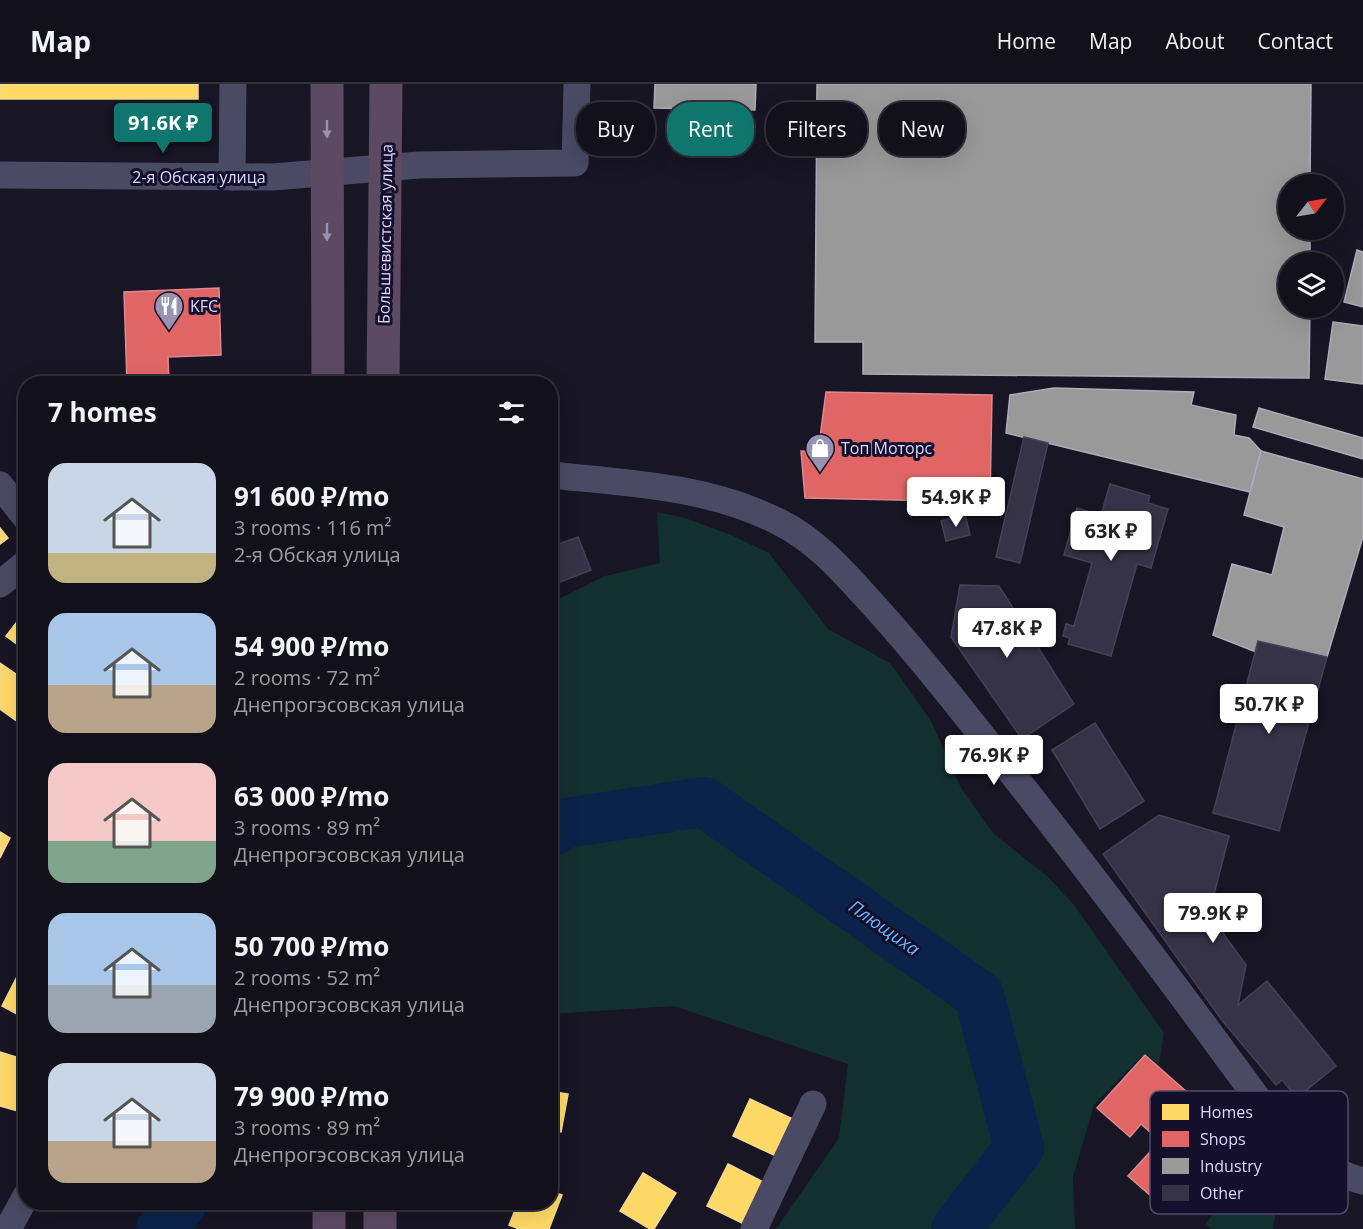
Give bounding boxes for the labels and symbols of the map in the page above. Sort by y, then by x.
pin: 91.6K ₽ [108,103,218,154]
one-way arrow [322,119,332,138]
street label: Большевистская улица [372,144,398,324]
street label: 2-я Обская улица [132,166,266,188]
north arrow [1278,174,1344,240]
one-way arrow [322,223,332,242]
restaurant icon: KFC [153,290,185,332]
place label: KFC [190,295,218,317]
shop icon: Топ Моторс [804,432,836,474]
place label: Топ Моторс [841,437,932,459]
pin: 54.9K ₽ [901,477,1011,528]
pin: 63K ₽ [1069,511,1153,562]
pin: 47.8K ₽ [952,608,1062,659]
pin: 50.7K ₽ [1214,684,1324,735]
pin: 76.9K ₽ [939,735,1049,786]
pin: 79.9K ₽ [1158,893,1268,944]
water label: Плющиха [844,894,925,960]
legend [1150,1091,1348,1214]
text: Homes [1200,1101,1253,1123]
text: Shops [1200,1128,1246,1150]
text: Industry [1200,1155,1263,1177]
text: Other [1200,1182,1244,1204]

